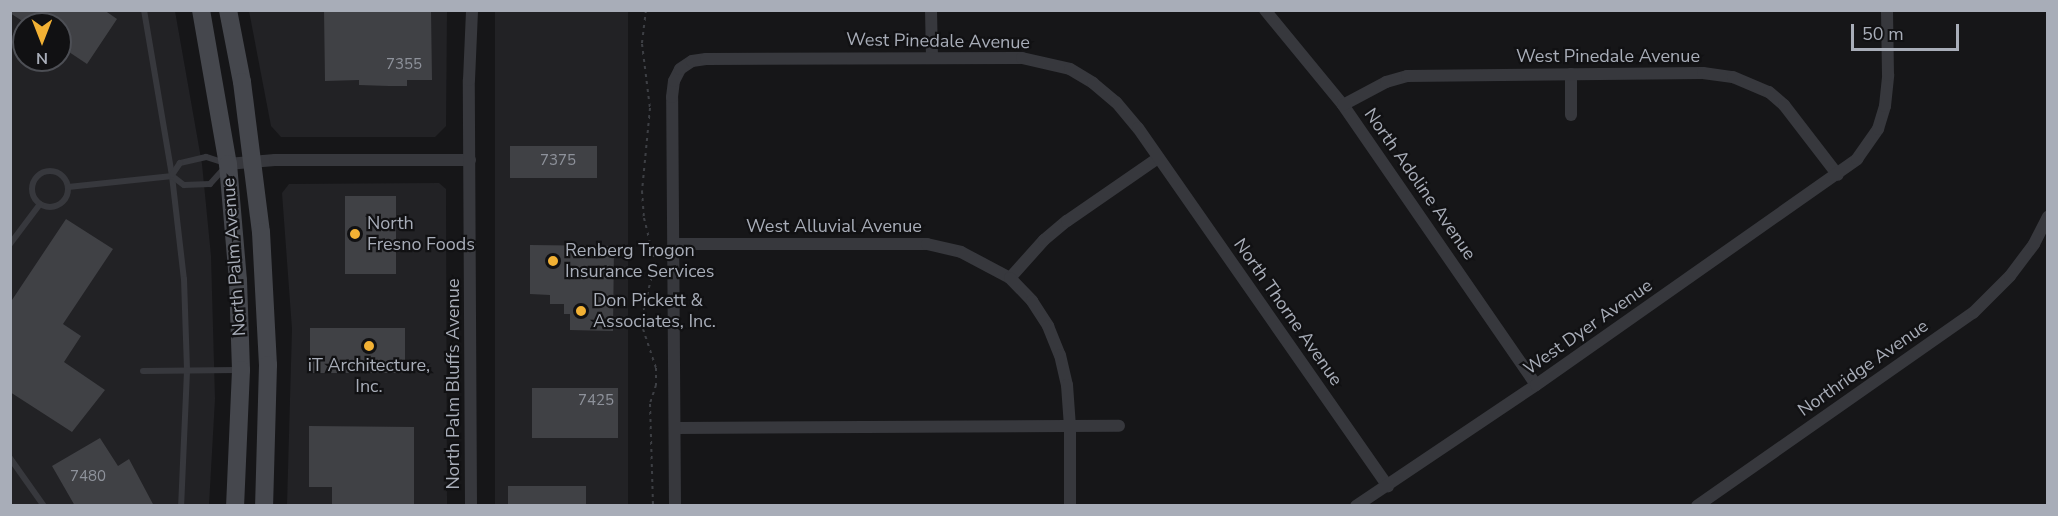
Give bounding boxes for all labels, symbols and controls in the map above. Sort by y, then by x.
north arrow [12,12,72,72]
scale bar [1854,12,1962,50]
text: 50 m [1862,22,1904,46]
street label: West Pinedale Avenue [846,29,1030,53]
street label: West Pinedale Avenue [1516,45,1700,67]
text: N [36,47,48,69]
house number: 7355 [386,56,422,74]
street label: North Adoline Avenue [1359,104,1481,264]
house number: 7375 [540,152,576,170]
street label: North Palm Avenue [218,177,250,337]
place label: North Fresno Foods [367,213,475,256]
street label: West Alluvial Avenue [746,215,922,237]
marker: North Fresno Foods [348,227,362,241]
street label: North Thorne Avenue [1229,234,1347,390]
place label: Renberg Trogon Insurance Services [565,240,715,282]
marker: Renberg Trogon Insurance Services [546,254,560,268]
street label: West Dyer Avenue [1519,275,1657,379]
street label: North Palm Bluffs Avenue [442,278,464,490]
place label: Don Pickett & Associates, Inc. [593,290,716,332]
marker: Don Pickett & Associates, Inc. [574,304,588,318]
street label: Northridge Avenue [1794,315,1932,421]
marker: iT Architecture, Inc. [362,339,376,353]
place label: iT Architecture, Inc. [308,355,430,398]
house number: 7425 [578,392,614,410]
house number: 7480 [70,468,106,486]

